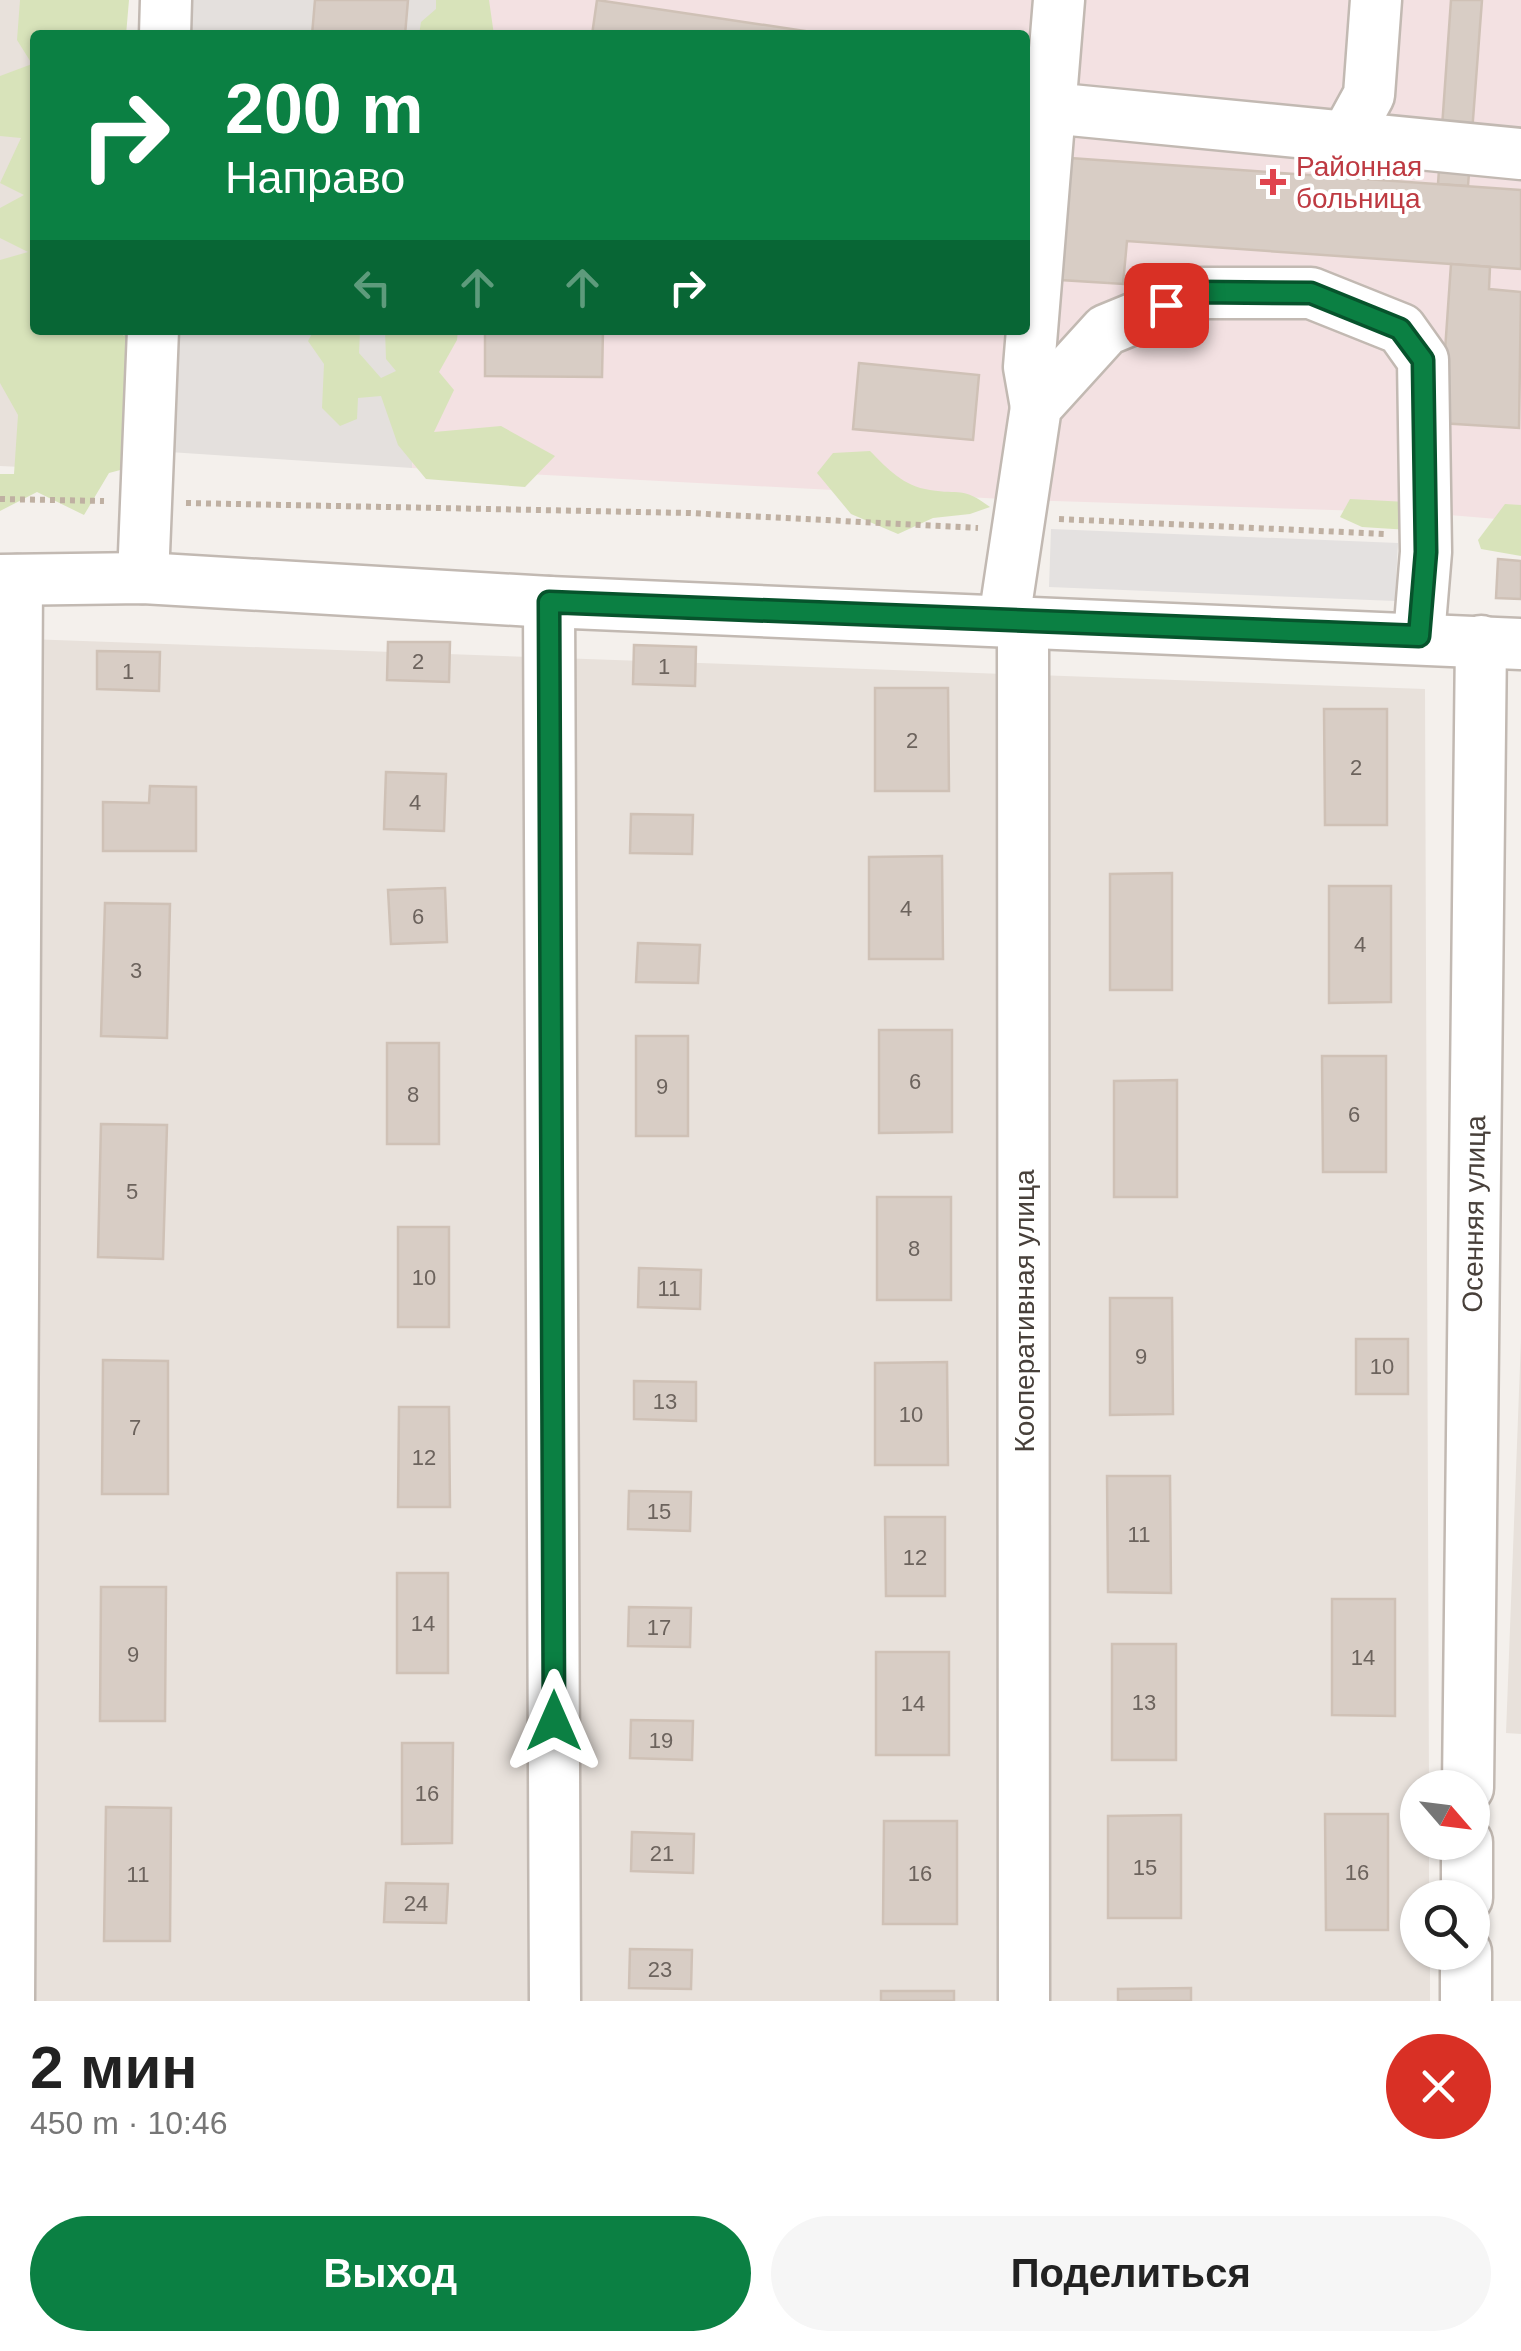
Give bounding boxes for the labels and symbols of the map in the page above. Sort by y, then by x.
place label: Районная больница [1296,151,1422,214]
marker: Районная больница [1260,169,1286,195]
pin [1124,263,1209,348]
house number: 2 [412,649,424,674]
house number: 1 [658,654,670,679]
house number: 1 [122,659,134,684]
house number: 2 [906,728,918,753]
house number: 2 [1350,755,1362,780]
house number: 4 [409,790,421,815]
house number: 4 [900,896,912,921]
house number: 6 [412,904,424,929]
house number: 4 [1354,932,1366,957]
house number: 3 [130,958,142,983]
house number: 6 [909,1069,921,1094]
house number: 9 [656,1074,668,1099]
house number: 8 [407,1082,419,1107]
house number: 6 [1348,1102,1360,1127]
street label: Осенняя улица [1457,1115,1491,1313]
street label: Кооперативная улица [1009,1169,1040,1453]
house number: 5 [126,1179,138,1204]
house number: 8 [908,1236,920,1261]
house number: 10 [412,1265,436,1290]
house number: 11 [658,1276,680,1301]
house number: 9 [1135,1344,1147,1369]
house number: 10 [1370,1354,1394,1379]
house number: 13 [653,1389,677,1414]
house number: 10 [899,1402,923,1427]
house number: 7 [129,1415,141,1440]
house number: 12 [412,1445,436,1470]
house number: 15 [647,1499,671,1524]
house number: 11 [1128,1522,1150,1547]
house number: 12 [903,1545,927,1570]
house number: 14 [411,1611,435,1636]
house number: 17 [647,1615,671,1640]
house number: 9 [127,1642,139,1667]
house number: 14 [1351,1645,1375,1670]
position arrow [502,1669,606,1773]
house number: 13 [1132,1690,1156,1715]
house number: 14 [901,1691,925,1716]
house number: 19 [649,1728,673,1753]
north arrow [1400,1770,1490,1860]
house number: 16 [415,1781,439,1806]
house number: 21 [650,1841,674,1866]
house number: 15 [1133,1855,1157,1880]
house number: 16 [1345,1860,1369,1885]
house number: 16 [908,1861,932,1886]
house number: 11 [127,1862,149,1887]
house number: 24 [404,1891,428,1916]
house number: 23 [648,1957,672,1982]

